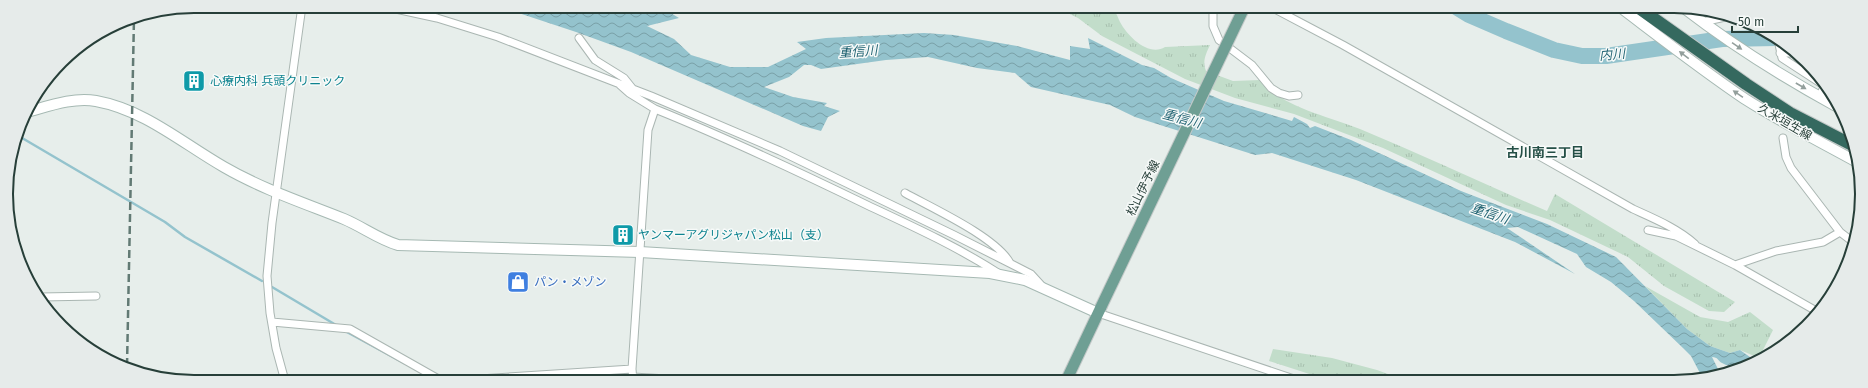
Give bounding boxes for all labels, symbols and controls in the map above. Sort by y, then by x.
scale bar [1732,8,1798,34]
text: 50 m [1738,15,1764,29]
water label: 重信川 [838,43,880,60]
one-way arrow [1732,43,1743,50]
water label: 内川 [1598,46,1628,63]
one-way arrow [1679,51,1690,60]
building icon: 心療内科 兵頭クリニック [181,68,207,94]
place label: 心療内科 兵頭クリニック [210,74,345,88]
one-way arrow [1795,83,1807,90]
one-way arrow [1732,90,1744,97]
street label: 久米垣生線 [1756,101,1814,143]
water label: 重信川 [1161,106,1205,131]
district label: 古川南三丁目 [1506,145,1584,160]
street label: 松山伊予線 [1124,158,1162,218]
water label: 重信川 [1469,200,1513,228]
building icon: ヤンマーアグリジャパン松山（支） [610,222,636,248]
place label: ヤンマーアグリジャパン松山（支） [638,228,829,242]
shop icon: パン・メゾン [505,269,531,295]
place label: パン・メゾン [534,275,607,289]

